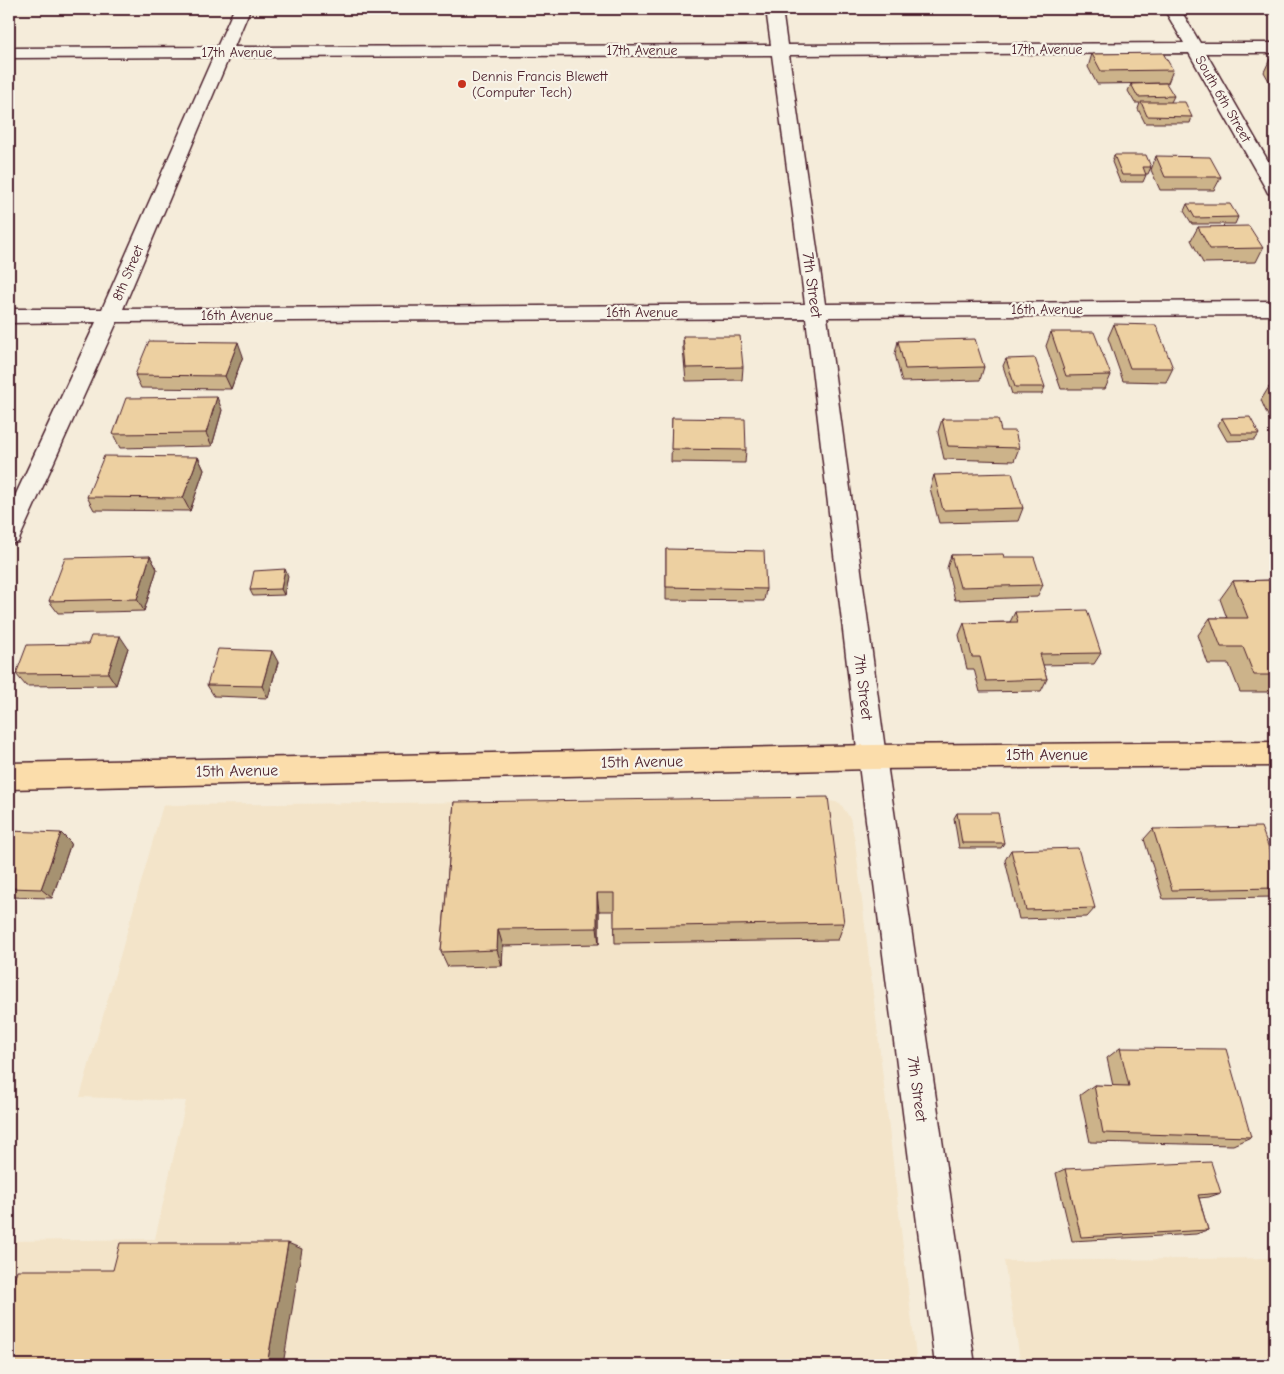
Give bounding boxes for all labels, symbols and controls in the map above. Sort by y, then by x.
street label: 17th Avenue [1012,41,1082,58]
street label: 17th Avenue [607,42,677,59]
street label: 17th Avenue [202,44,272,61]
street label: South 6th Street [1191,53,1255,146]
place label: Dennis Francis Blewett (Computer Tech) [472,68,609,101]
marker: Dennis Francis Blewett (Computer Tech) [456,78,468,90]
street label: 8th Street [109,242,148,303]
street label: 7th Street [798,251,826,319]
street label: 16th Avenue [1011,301,1083,318]
street label: 16th Avenue [606,304,678,321]
street label: 16th Avenue [201,307,273,324]
street label: 7th Street [850,653,876,721]
street label: 15th Avenue [1006,746,1088,764]
street label: 15th Avenue [601,752,683,772]
street label: 15th Avenue [196,761,278,781]
street label: 7th Street [903,1055,931,1123]

